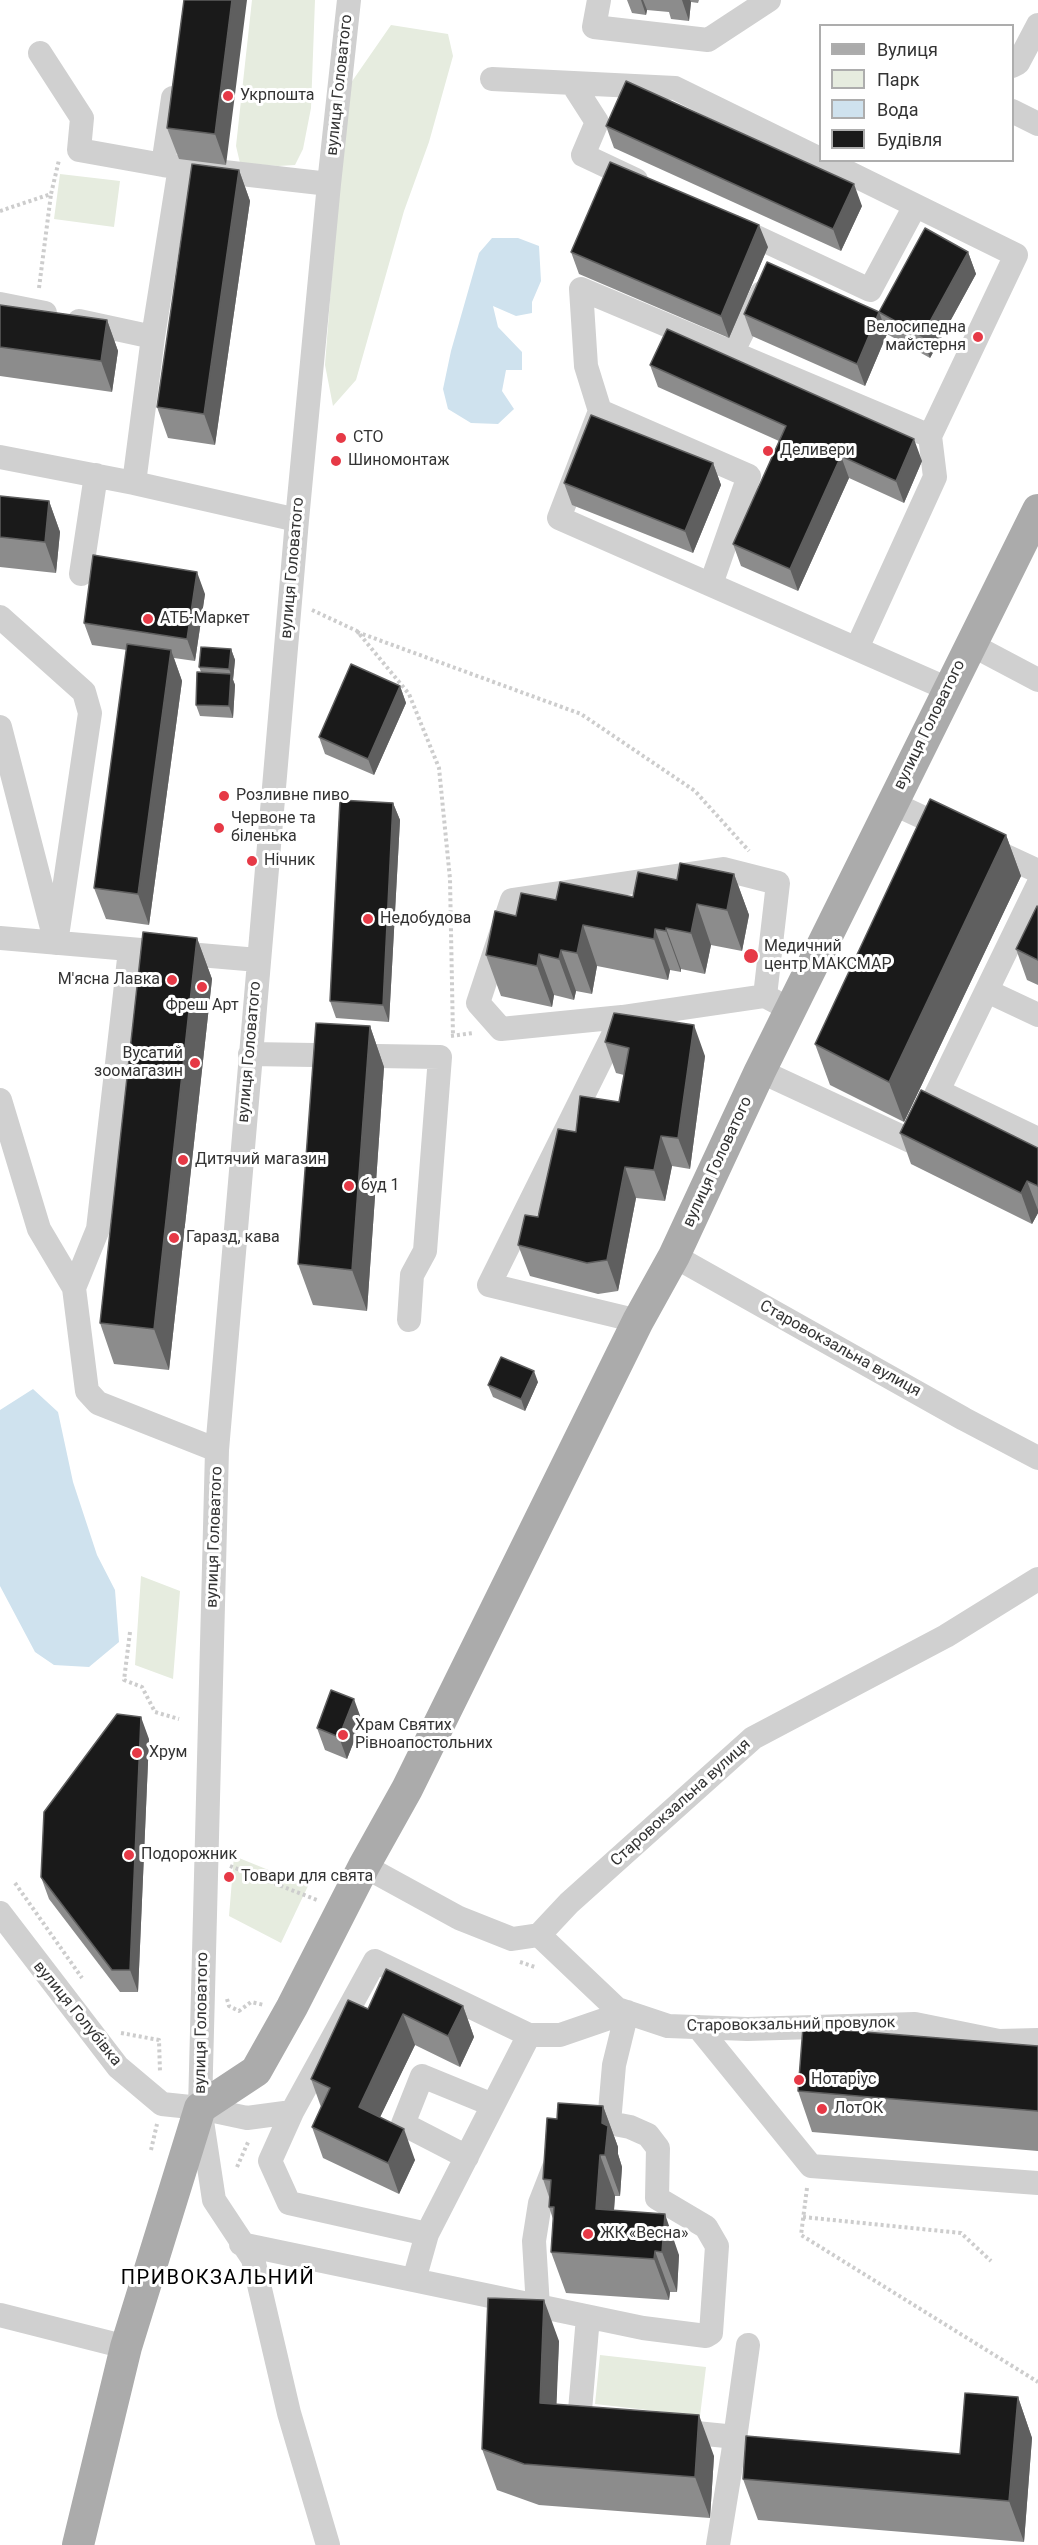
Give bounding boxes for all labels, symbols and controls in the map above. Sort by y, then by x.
street label: вулиця Головатого [323,13,357,157]
legend [819,24,1014,162]
text: Вулиця [877,39,938,60]
text: Парк [877,69,919,90]
place label: Укрпошта [240,86,314,106]
marker: Укрпошта [221,89,235,103]
text: Вода [877,99,919,120]
text: Будівля [877,129,942,150]
place label: Велосипедна майстерня [866,318,966,356]
marker: Велосипедна майстерня [971,330,985,344]
place label: СТО [353,428,384,448]
marker: СТО [334,431,348,445]
place label: Деливери [780,441,855,461]
marker: Деливери [761,444,775,458]
place label: Шиномонтаж [348,451,449,471]
marker: Шиномонтаж [329,454,343,468]
street label: вулиця Головатого [277,497,309,639]
place label: АТБ-Маркет [160,609,250,629]
marker: АТБ-Маркет [141,612,155,626]
street label: вулиця Головатого [890,657,970,793]
place label: Розливне пиво [236,786,349,806]
marker: Розливне пиво [217,789,231,803]
place label: Червоне та біленька [231,809,316,847]
marker: Червоне та біленька [212,821,226,835]
place label: Нічник [264,851,315,871]
marker: Нічник [245,854,259,868]
place label: Недобудова [380,909,471,929]
marker: Недобудова [361,912,375,926]
place label: Медичний центр МАКСМАР [764,937,891,975]
marker: Медичний центр МАКСМАР [742,947,760,965]
place label: М'ясна Лавка [58,970,160,990]
marker: М'ясна Лавка [165,973,179,987]
marker: Фреш Арт [195,980,209,994]
street label: вулиця Головатого [234,981,266,1123]
place label: Фреш Арт [165,996,239,1016]
place label: Вусатий зоомагазин [94,1044,183,1082]
marker: Вусатий зоомагазин [188,1056,202,1070]
street label: вулиця Головатого [679,1094,757,1230]
place label: Дитячий магазин [195,1150,326,1170]
marker: Дитячий магазин [176,1153,190,1167]
place label: буд 1 [361,1176,400,1196]
marker: буд 1 [342,1179,356,1193]
place label: Гаразд, кава [186,1228,280,1248]
marker: Гаразд, кава [167,1231,181,1245]
street label: Старовокзальна вулиця [756,1297,924,1401]
street label: вулиця Головатого [203,1466,227,1608]
place label: Храм Святих Рівноапостольних [355,1716,493,1754]
marker: Храм Святих Рівноапостольних [336,1728,350,1742]
street label: Старовокзальна вулиця [607,1735,755,1871]
place label: Хрум [149,1743,187,1763]
marker: Хрум [130,1746,144,1760]
place label: Подорожник [141,1845,237,1865]
marker: Подорожник [122,1848,136,1862]
place label: Товари для свята [241,1867,373,1887]
marker: Товари для свята [222,1870,236,1884]
street label: вулиця Головатого [191,1952,213,2094]
street label: вулиця Голубівка [29,1958,125,2070]
street label: Старовокзальний провулок [686,2014,896,2036]
place label: Нотаріус [811,2070,876,2090]
marker: Нотаріус [792,2073,806,2087]
place label: ЛотОК [834,2099,883,2119]
marker: ЛотОК [815,2102,829,2116]
place label: ЖК «Весна» [600,2224,689,2244]
marker: ЖК «Весна» [581,2227,595,2241]
district label: ПРИВОКЗАЛЬНИЙ [121,2267,315,2291]

